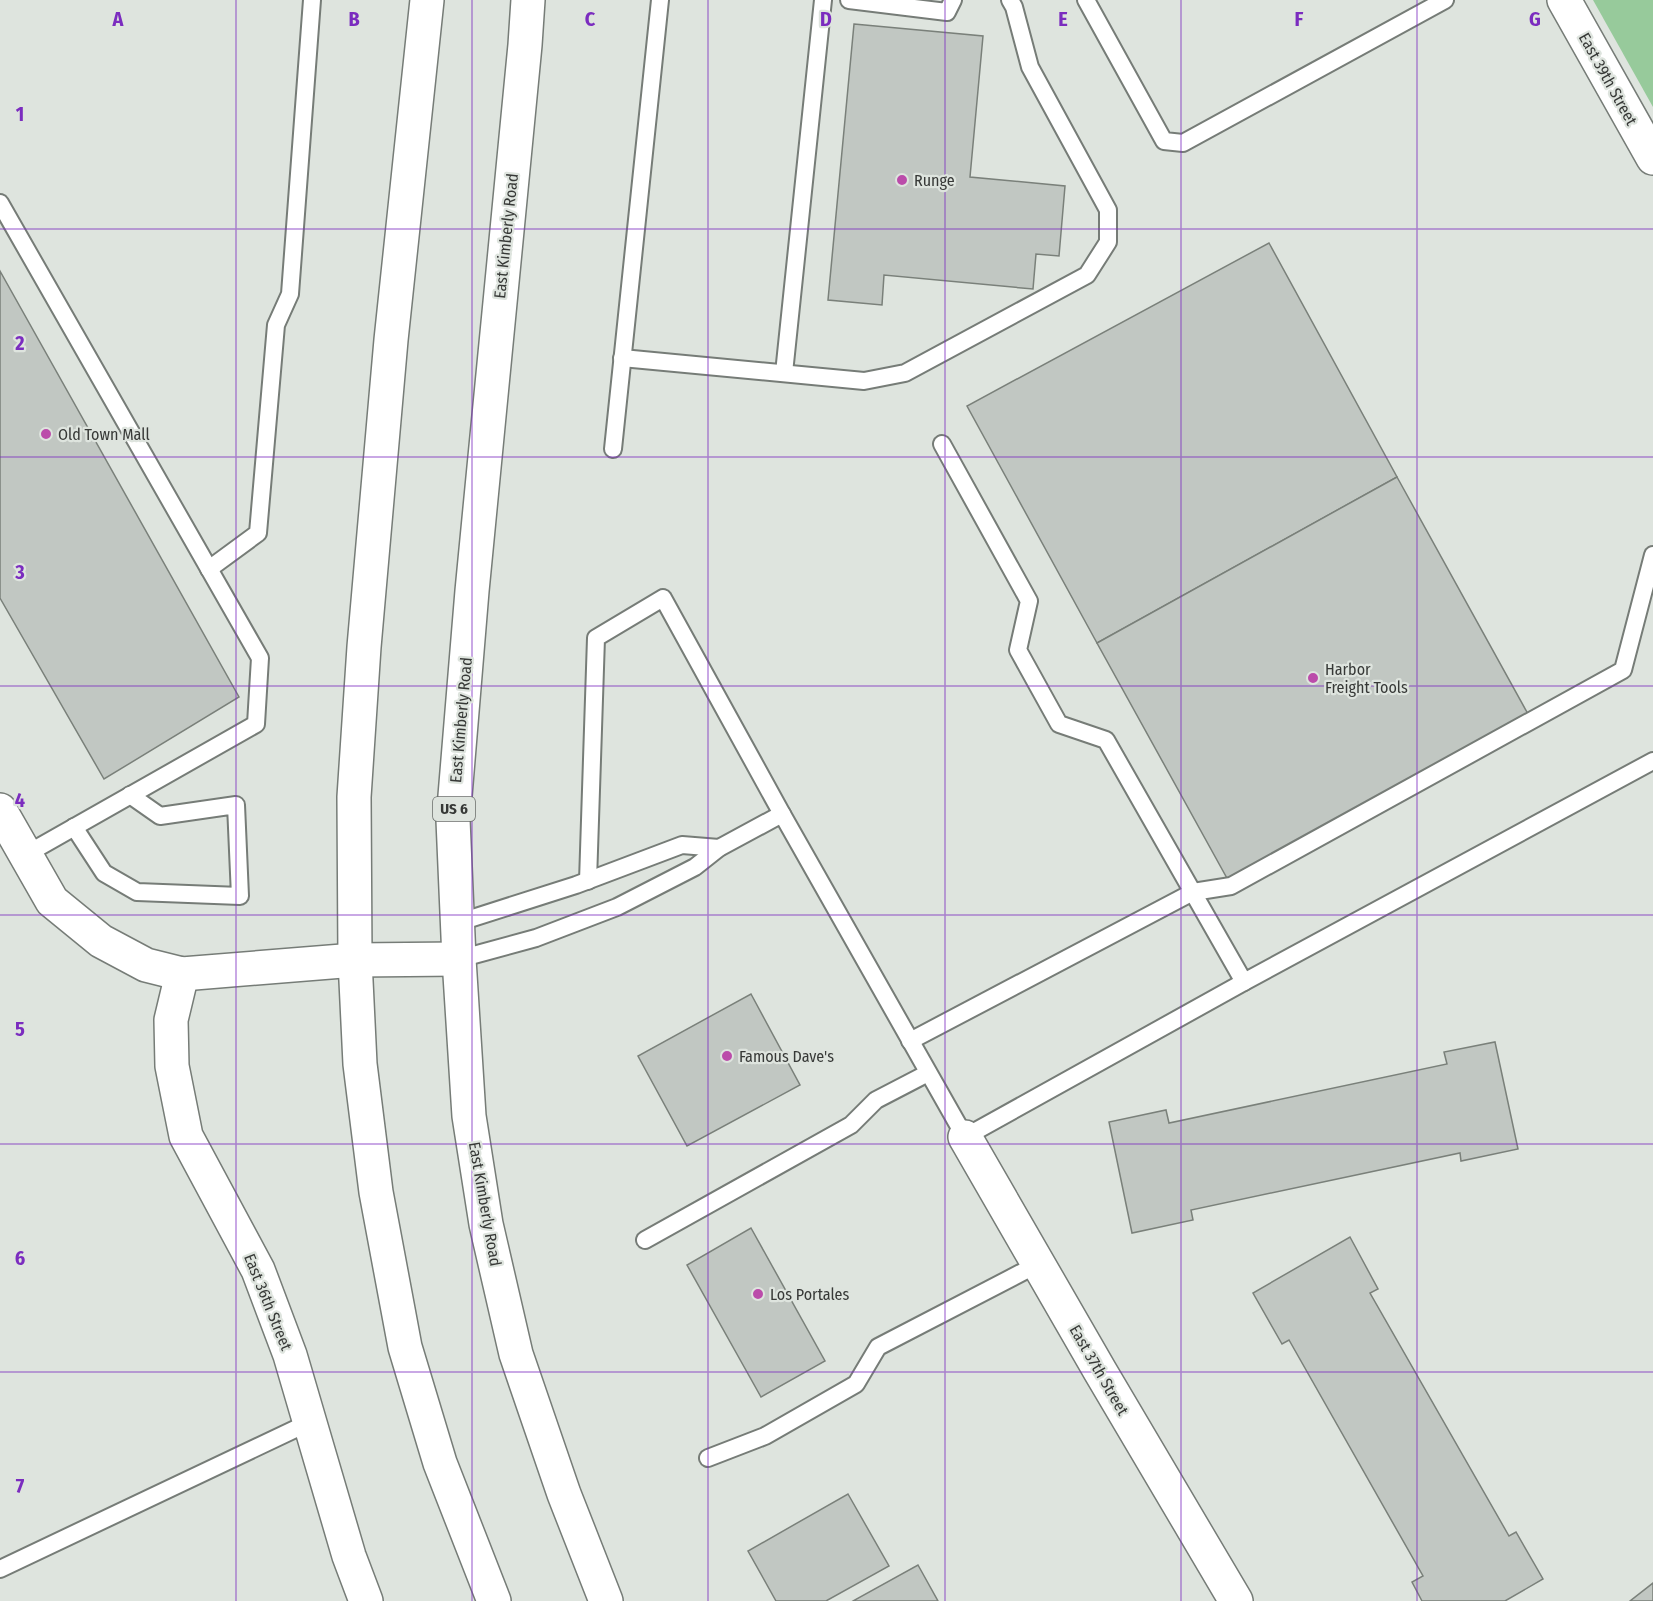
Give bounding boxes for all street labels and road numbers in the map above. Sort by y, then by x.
street label: East 39th Street [1575,30,1642,129]
street label: East Kimberly Road [490,172,522,300]
street label: East Kimberly Road [446,657,476,783]
road number: US 6 [433,797,475,821]
street label: East Kimberly Road [465,1140,505,1268]
street label: East 36th Street [240,1251,296,1354]
street label: East 37th Street [1065,1321,1133,1419]

